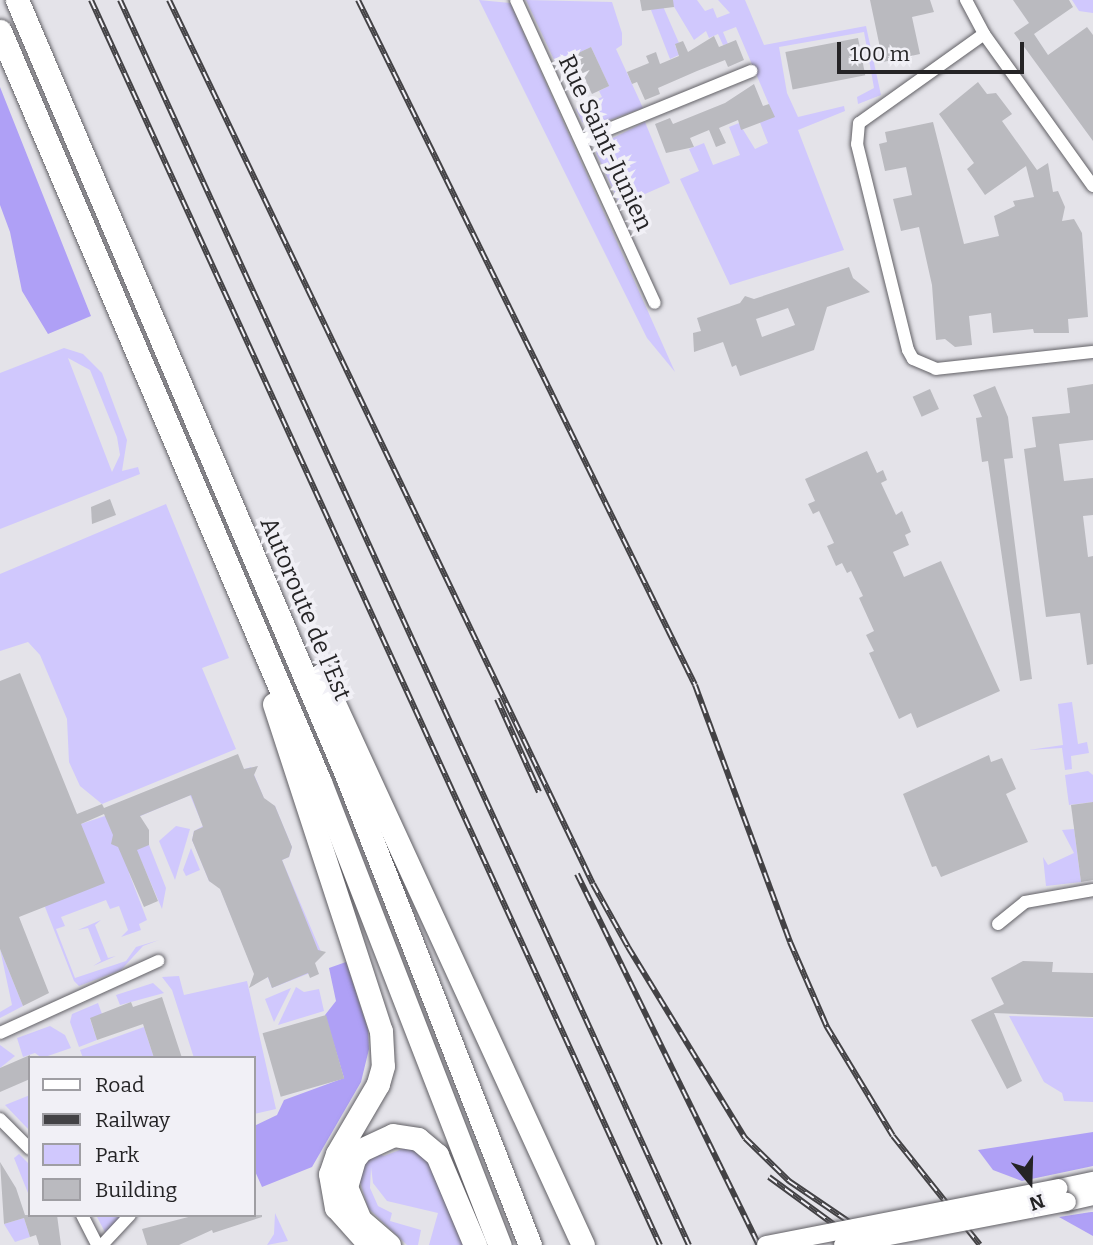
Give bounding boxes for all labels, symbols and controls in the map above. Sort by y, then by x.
scale bar [841,28,1028,72]
text: 100 m [850,41,910,67]
street label: Rue Saint-Junien [552,51,658,235]
street label: Autoroute de l’Est [253,513,357,705]
legend [28,1056,256,1217]
text: Road [95,1072,144,1098]
text: Railway [95,1107,170,1133]
text: Park [95,1142,139,1168]
north arrow [995,1147,1065,1217]
text: Building [95,1177,177,1203]
text: N [1026,1189,1048,1216]

